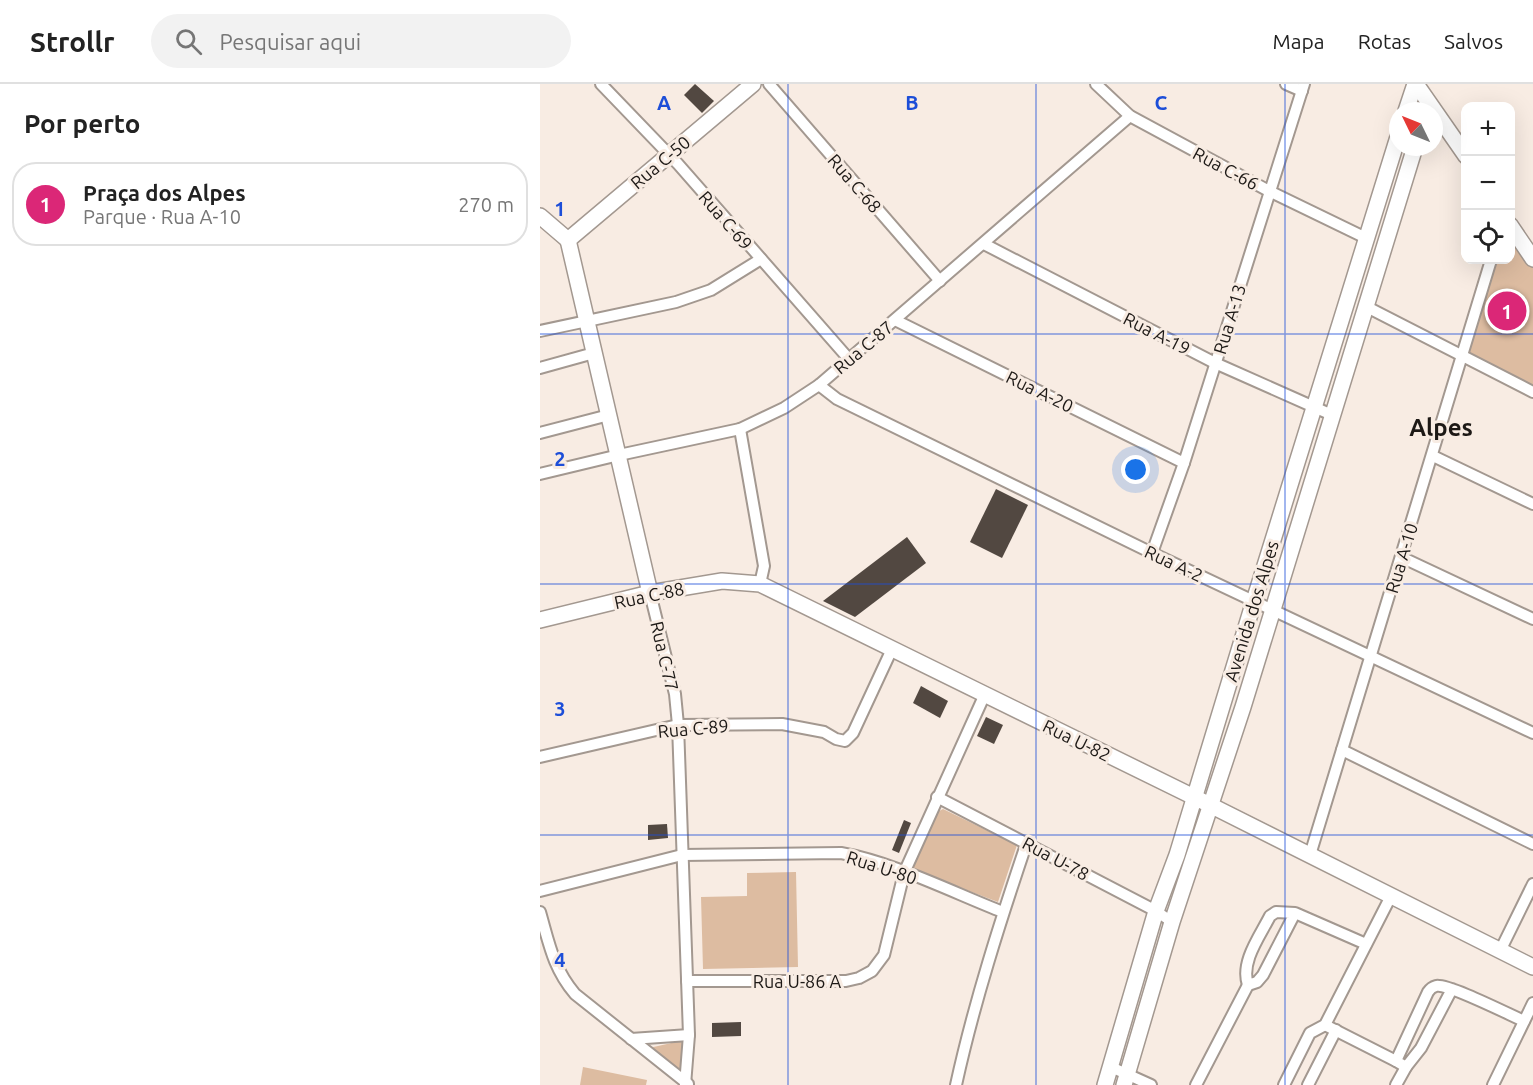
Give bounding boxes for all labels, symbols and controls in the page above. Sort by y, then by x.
search box [151,14,571,68]
icon: search [172,25,205,58]
text: Strollr [30,26,115,57]
text: Pesquisar aqui [220,29,361,54]
text: Mapa [1273,29,1325,53]
text: Rotas [1358,29,1411,53]
text: Salvos [1444,29,1503,53]
text: A [657,91,671,114]
text: B [905,91,919,114]
text: C [1155,91,1168,114]
north arrow [1389,102,1443,156]
map controls [1461,102,1515,264]
button: + [1461,102,1515,156]
text: Por perto [24,109,140,138]
street label: Rua C-50 [626,131,694,193]
street label: Rua C-66 [1190,142,1262,194]
street label: Rua C-68 [824,150,886,216]
button: − [1461,156,1515,210]
text: Praça dos Alpes [83,180,246,205]
street label: Rua C-69 [695,187,757,253]
text: 1 [40,193,51,216]
text: 270 m [458,193,514,216]
text: 1 [554,197,566,220]
text: Parque · Rua A-10 [83,205,241,228]
button: locate [1461,210,1515,264]
street label: Rua A-13 [1209,282,1249,356]
pin: 1 [1488,288,1526,334]
street label: Rua A-19 [1120,308,1194,358]
street label: Rua C-87 [829,316,897,378]
street label: Rua A-20 [1003,366,1077,416]
district label: Alpes [1409,414,1473,441]
text: 2 [554,447,566,470]
your location [1121,455,1150,484]
street label: Rua A-10 [1381,521,1421,595]
street label: Avenida dos Alpes [1220,538,1282,684]
street label: Rua A-2 [1142,541,1206,585]
street label: Rua C-88 [612,578,686,612]
street label: Rua C-77 [647,619,683,693]
text: 3 [554,697,566,720]
street label: Rua C-89 [657,715,729,741]
street label: Rua U-82 [1040,715,1114,765]
street label: Rua U-78 [1019,832,1093,884]
street label: Rua U-80 [844,846,920,888]
text: 4 [554,948,566,971]
street label: Rua U-86 A [753,971,842,991]

